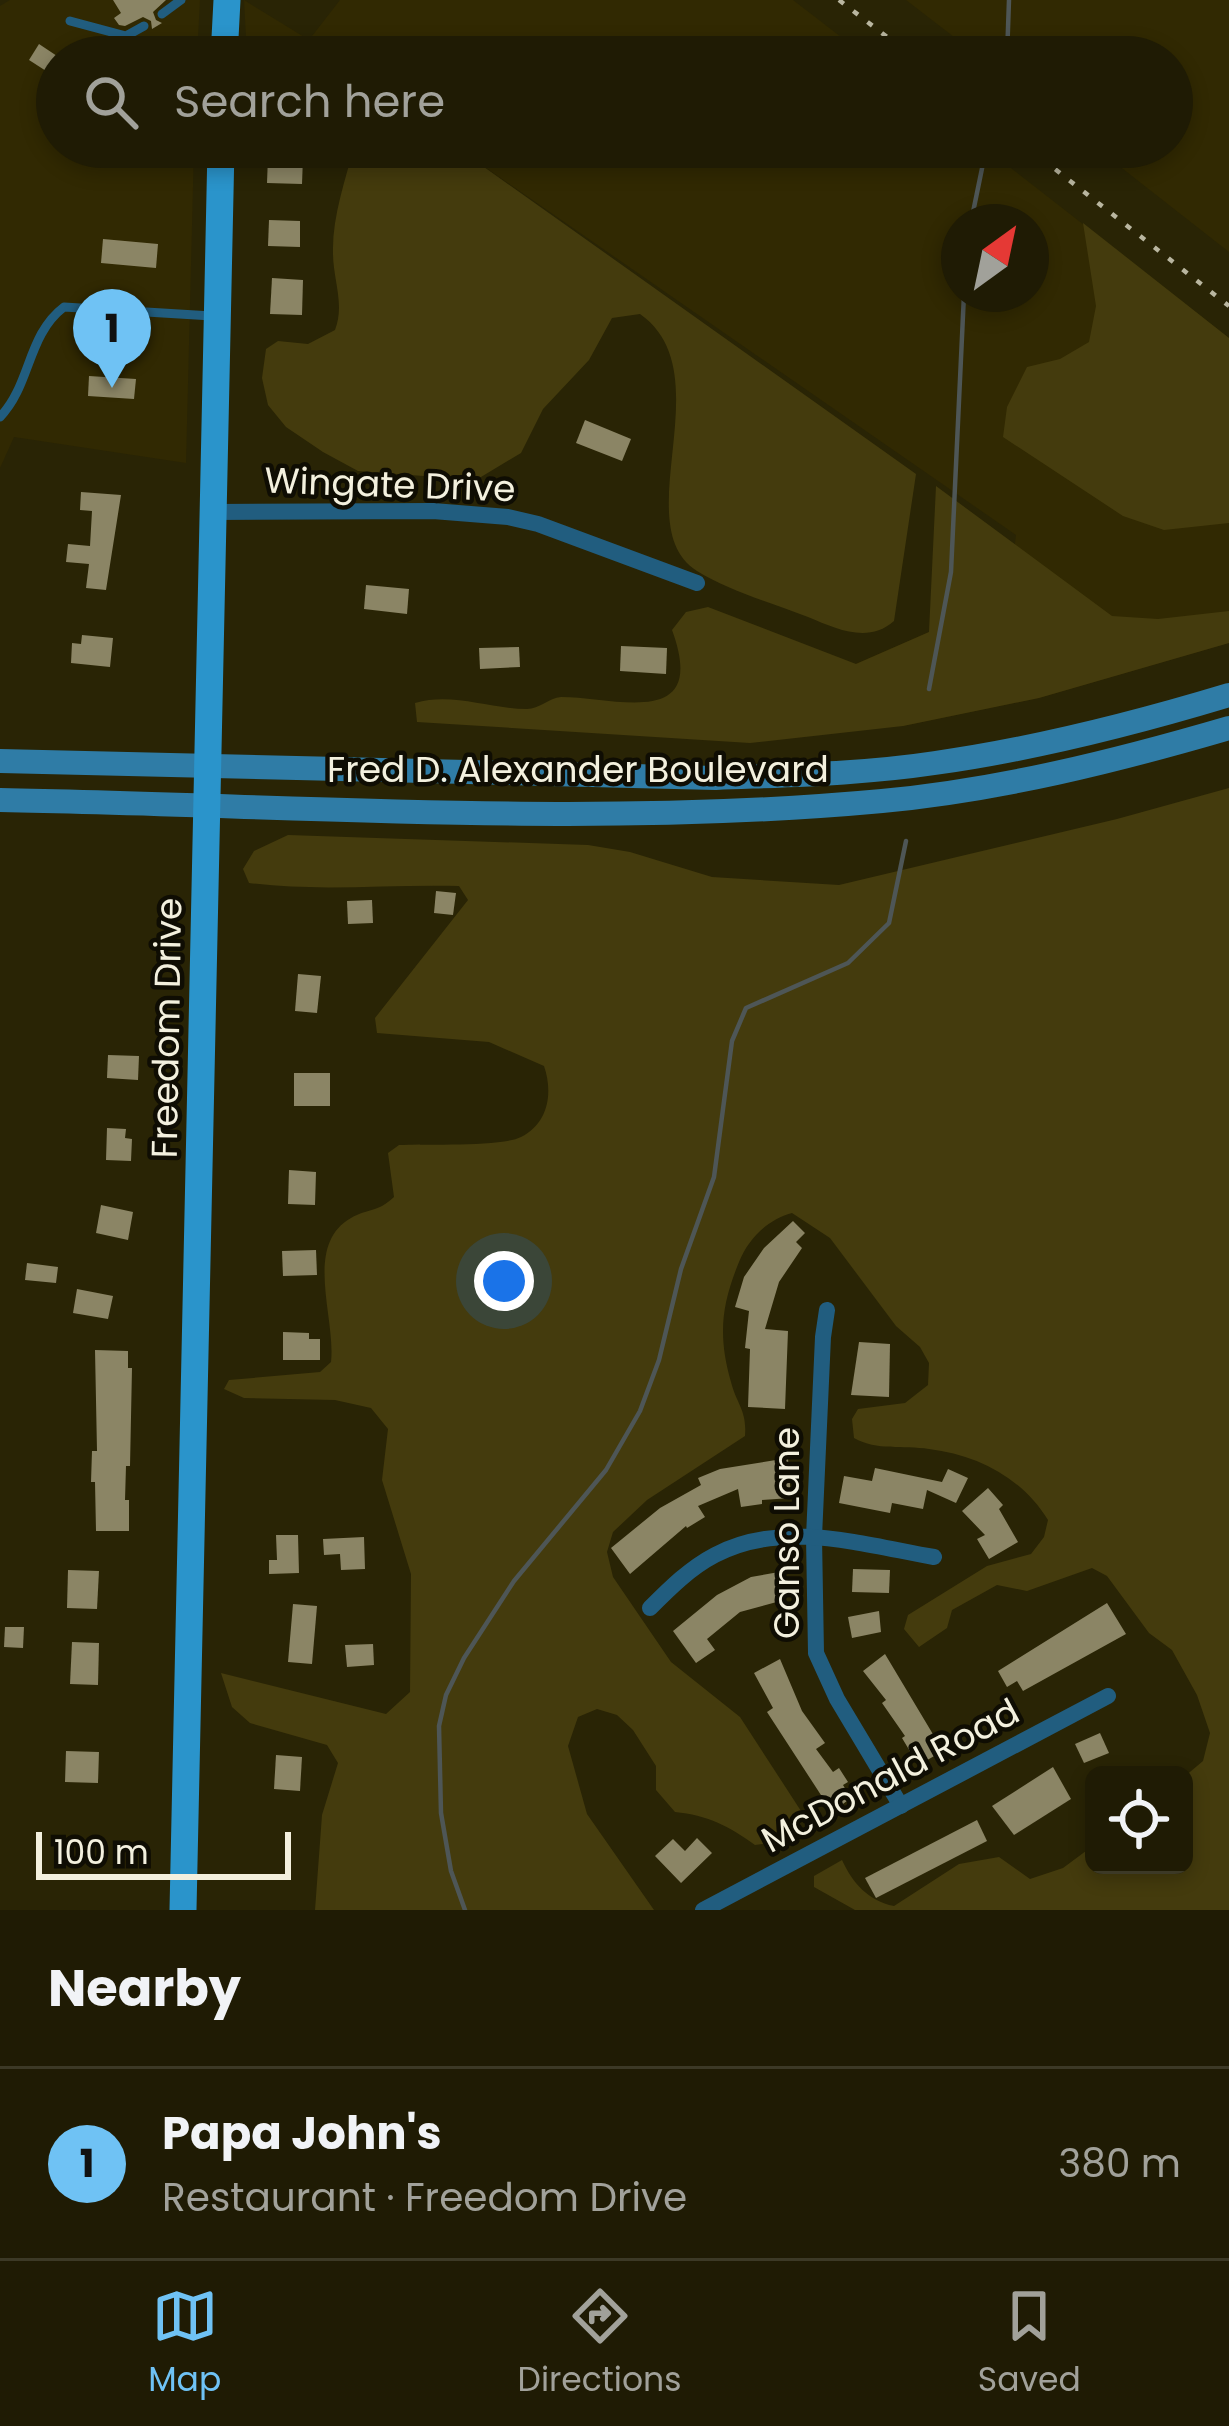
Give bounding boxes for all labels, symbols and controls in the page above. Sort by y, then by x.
search box [36,36,1193,168]
icon: search [78,69,144,135]
text: Search here [174,70,445,133]
north arrow [941,204,1049,312]
pin: 1 [73,289,151,388]
street label: Wingate Drive [264,455,516,514]
street label: Fred D. Alexander Boulevard [327,744,829,795]
street label: Freedom Drive [139,897,194,1159]
your location [474,1251,534,1311]
street label: Ganso Lane [761,1427,812,1639]
street label: McDonald Road [752,1686,1028,1865]
map controls [1085,1766,1193,1874]
button: locate [1085,1766,1193,1874]
scale bar [36,1826,291,1879]
text: 100 m [54,1829,149,1876]
text: Nearby [48,1952,241,2024]
text: Papa John's [162,2102,442,2165]
text: 1 [80,2136,94,2191]
text: 380 m [1058,2136,1181,2191]
text: Restaurant · Freedom Drive [162,2170,687,2225]
tab: Map [148,2283,221,2405]
tab: Directions [518,2283,681,2405]
tab: Saved [978,2283,1081,2405]

